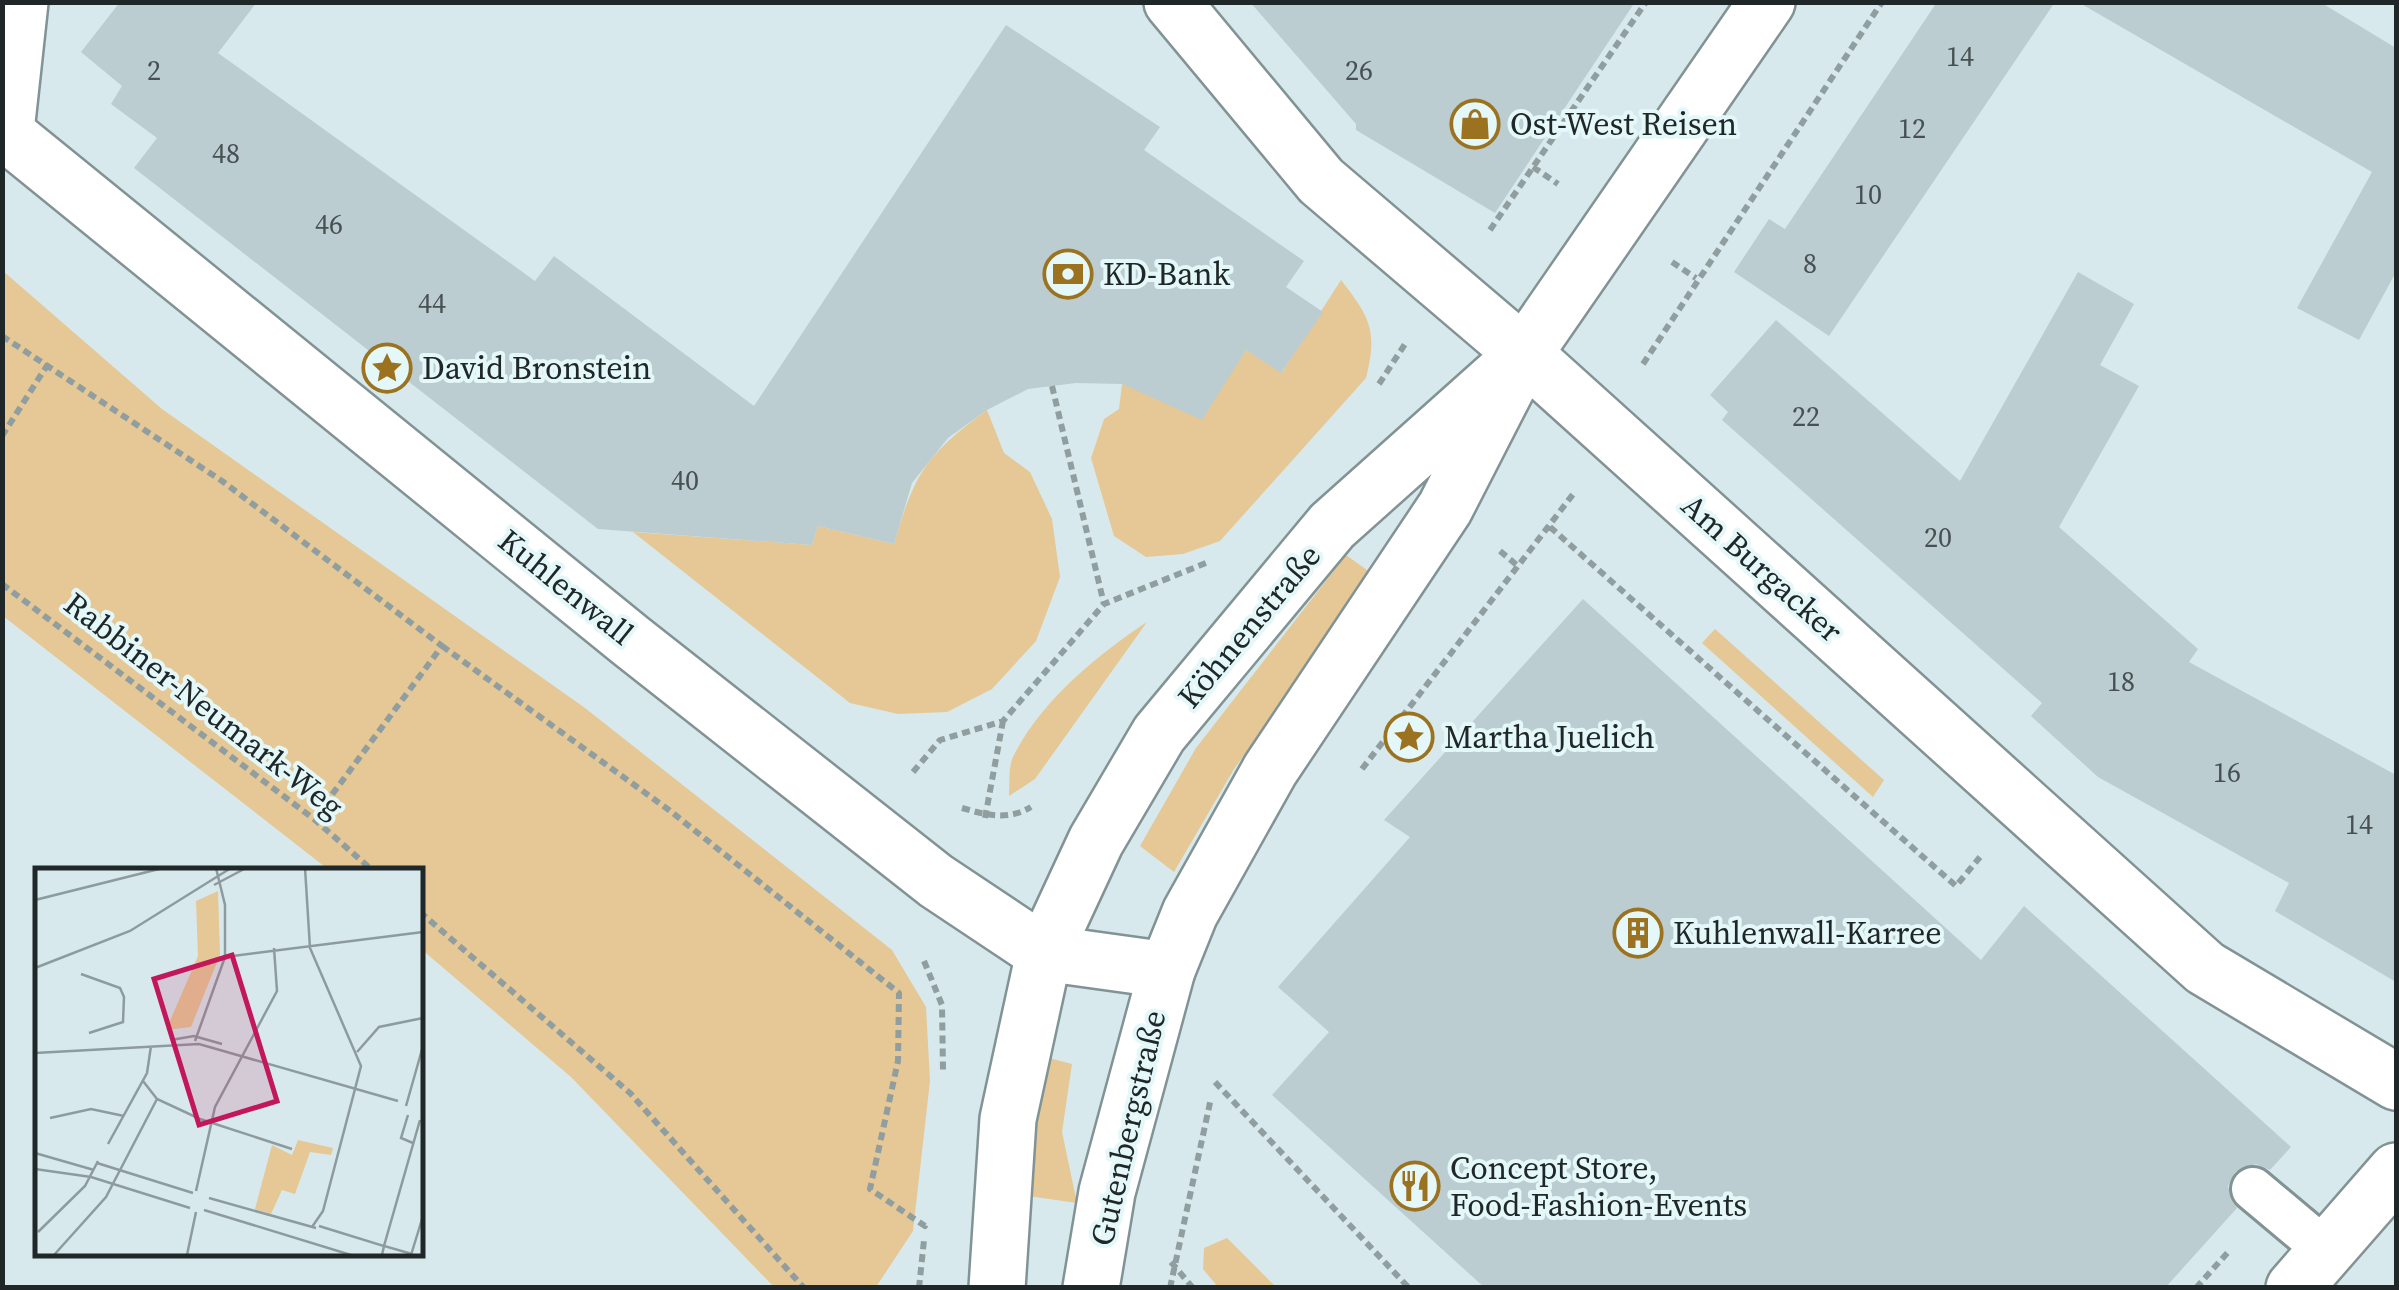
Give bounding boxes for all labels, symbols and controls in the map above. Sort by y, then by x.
house number: 14 [1946,37,1974,75]
house number: 2 [147,51,161,89]
house number: 26 [1345,51,1373,89]
shop icon: Ost-West Reisen [1449,98,1501,150]
place label: Ost-West Reisen [1510,102,1737,146]
house number: 12 [1898,109,1926,147]
house number: 48 [212,134,240,172]
house number: 10 [1854,175,1882,213]
house number: 46 [315,205,343,243]
house number: 8 [1803,244,1817,282]
bank icon: KD-Bank [1042,248,1094,300]
place label: KD-Bank [1103,252,1231,296]
house number: 44 [418,284,446,322]
place icon: David Bronstein [361,342,413,394]
place label: David Bronstein [422,346,652,390]
house number: 22 [1792,397,1820,435]
house number: 40 [671,461,699,499]
street label: Am Burgacker [1672,484,1853,653]
house number: 20 [1924,518,1952,556]
street label: Kuhlenwall [489,519,643,655]
street label: Köhnenstraße [1167,535,1331,717]
street label: Rabbiner-Neumark-Weg [55,582,353,828]
house number: 18 [2107,662,2135,700]
place icon: Martha Juelich [1383,711,1435,763]
place label: Martha Juelich [1444,715,1655,759]
house number: 16 [2213,753,2241,791]
house number: 14 [2345,805,2373,843]
inset map [35,868,422,1255]
building icon: Kuhlenwall-Karree [1612,907,1664,959]
place label: Kuhlenwall-Karree [1673,911,1942,955]
street label: Gutenbergstraße [1080,1006,1176,1250]
place label: Concept Store, Food-Fashion-Events [1450,1146,1747,1227]
restaurant icon: Concept Store, Food-Fashion-Events [1389,1160,1441,1212]

